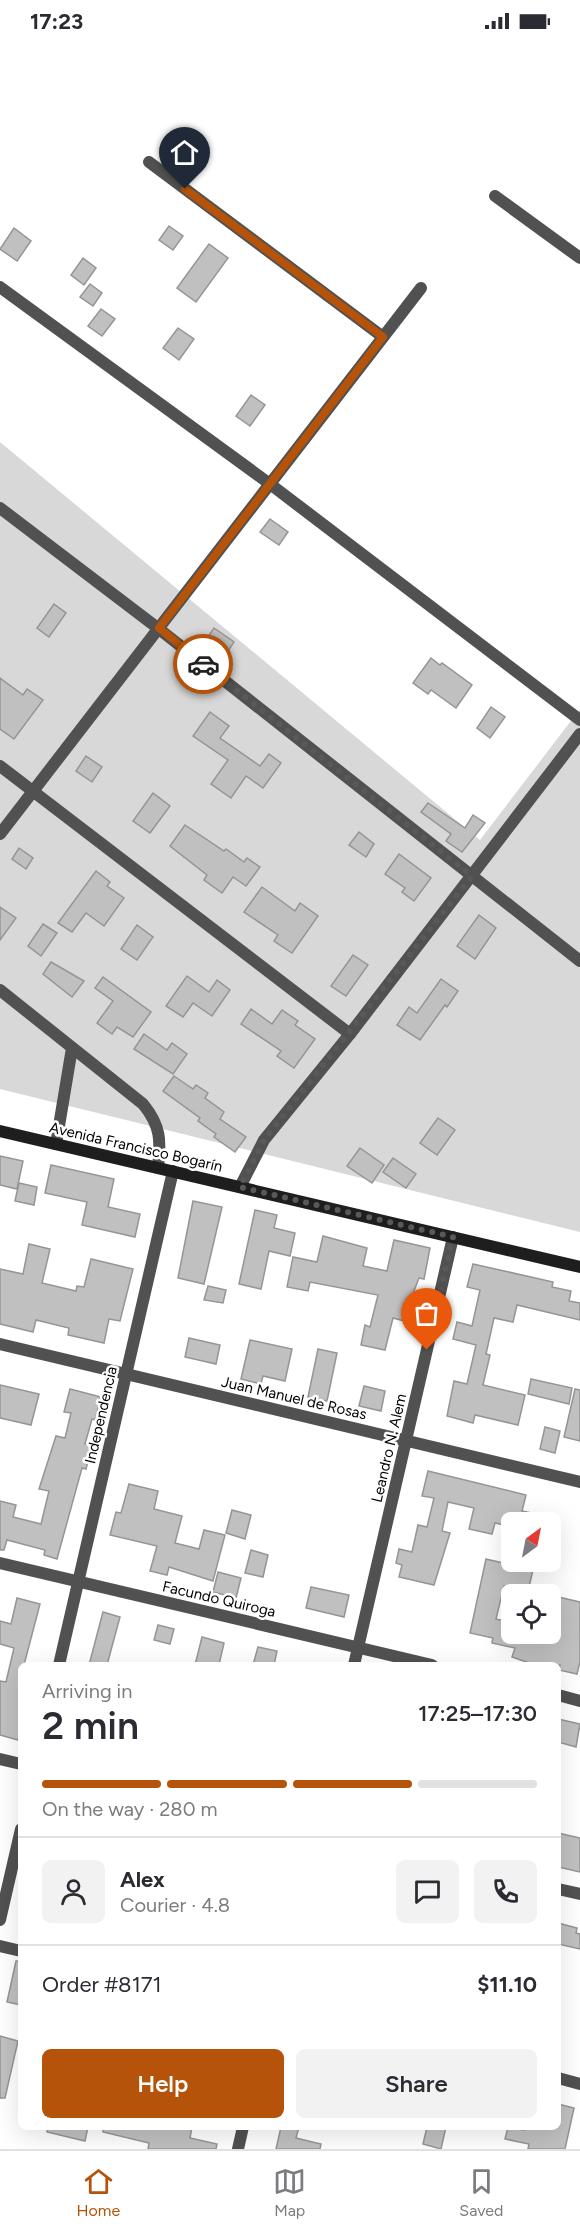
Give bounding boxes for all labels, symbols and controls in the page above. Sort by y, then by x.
text: 17:23 [30,8,83,35]
pin [159,127,210,189]
icon: home [168,136,201,169]
courier [173,634,233,694]
icon: car [187,648,220,681]
street label: Avenida Francisco Bogarín [48,1118,224,1176]
pin [401,1288,452,1350]
icon: bag [410,1297,443,1330]
street label: Independencia [81,1365,121,1465]
street label: Juan Manuel de Rosas [220,1373,368,1423]
street label: Leandro N. Alem [368,1392,410,1504]
north arrow [501,1512,561,1572]
map controls [501,1512,561,1644]
street label: Facundo Quiroga [161,1577,277,1621]
button: locate [501,1584,561,1644]
text: Arriving in [42,1679,132,1703]
text: 17:25–17:30 [418,1700,537,1727]
text: 2 min [42,1702,139,1749]
text: On the way · 280 m [42,1797,217,1821]
button: person [42,1860,105,1923]
button: chat [396,1860,459,1923]
button: phone [474,1860,537,1923]
text: Alex [120,1866,165,1893]
text: Courier · 4.8 [120,1893,230,1917]
text: Order #8171 [42,1971,162,1998]
text: $11.10 [477,1971,537,1998]
button: Help [42,2049,284,2118]
button: Share [296,2049,537,2118]
tab: Home [77,2165,120,2220]
tab: Map [273,2165,306,2220]
tab: Saved [459,2165,503,2220]

